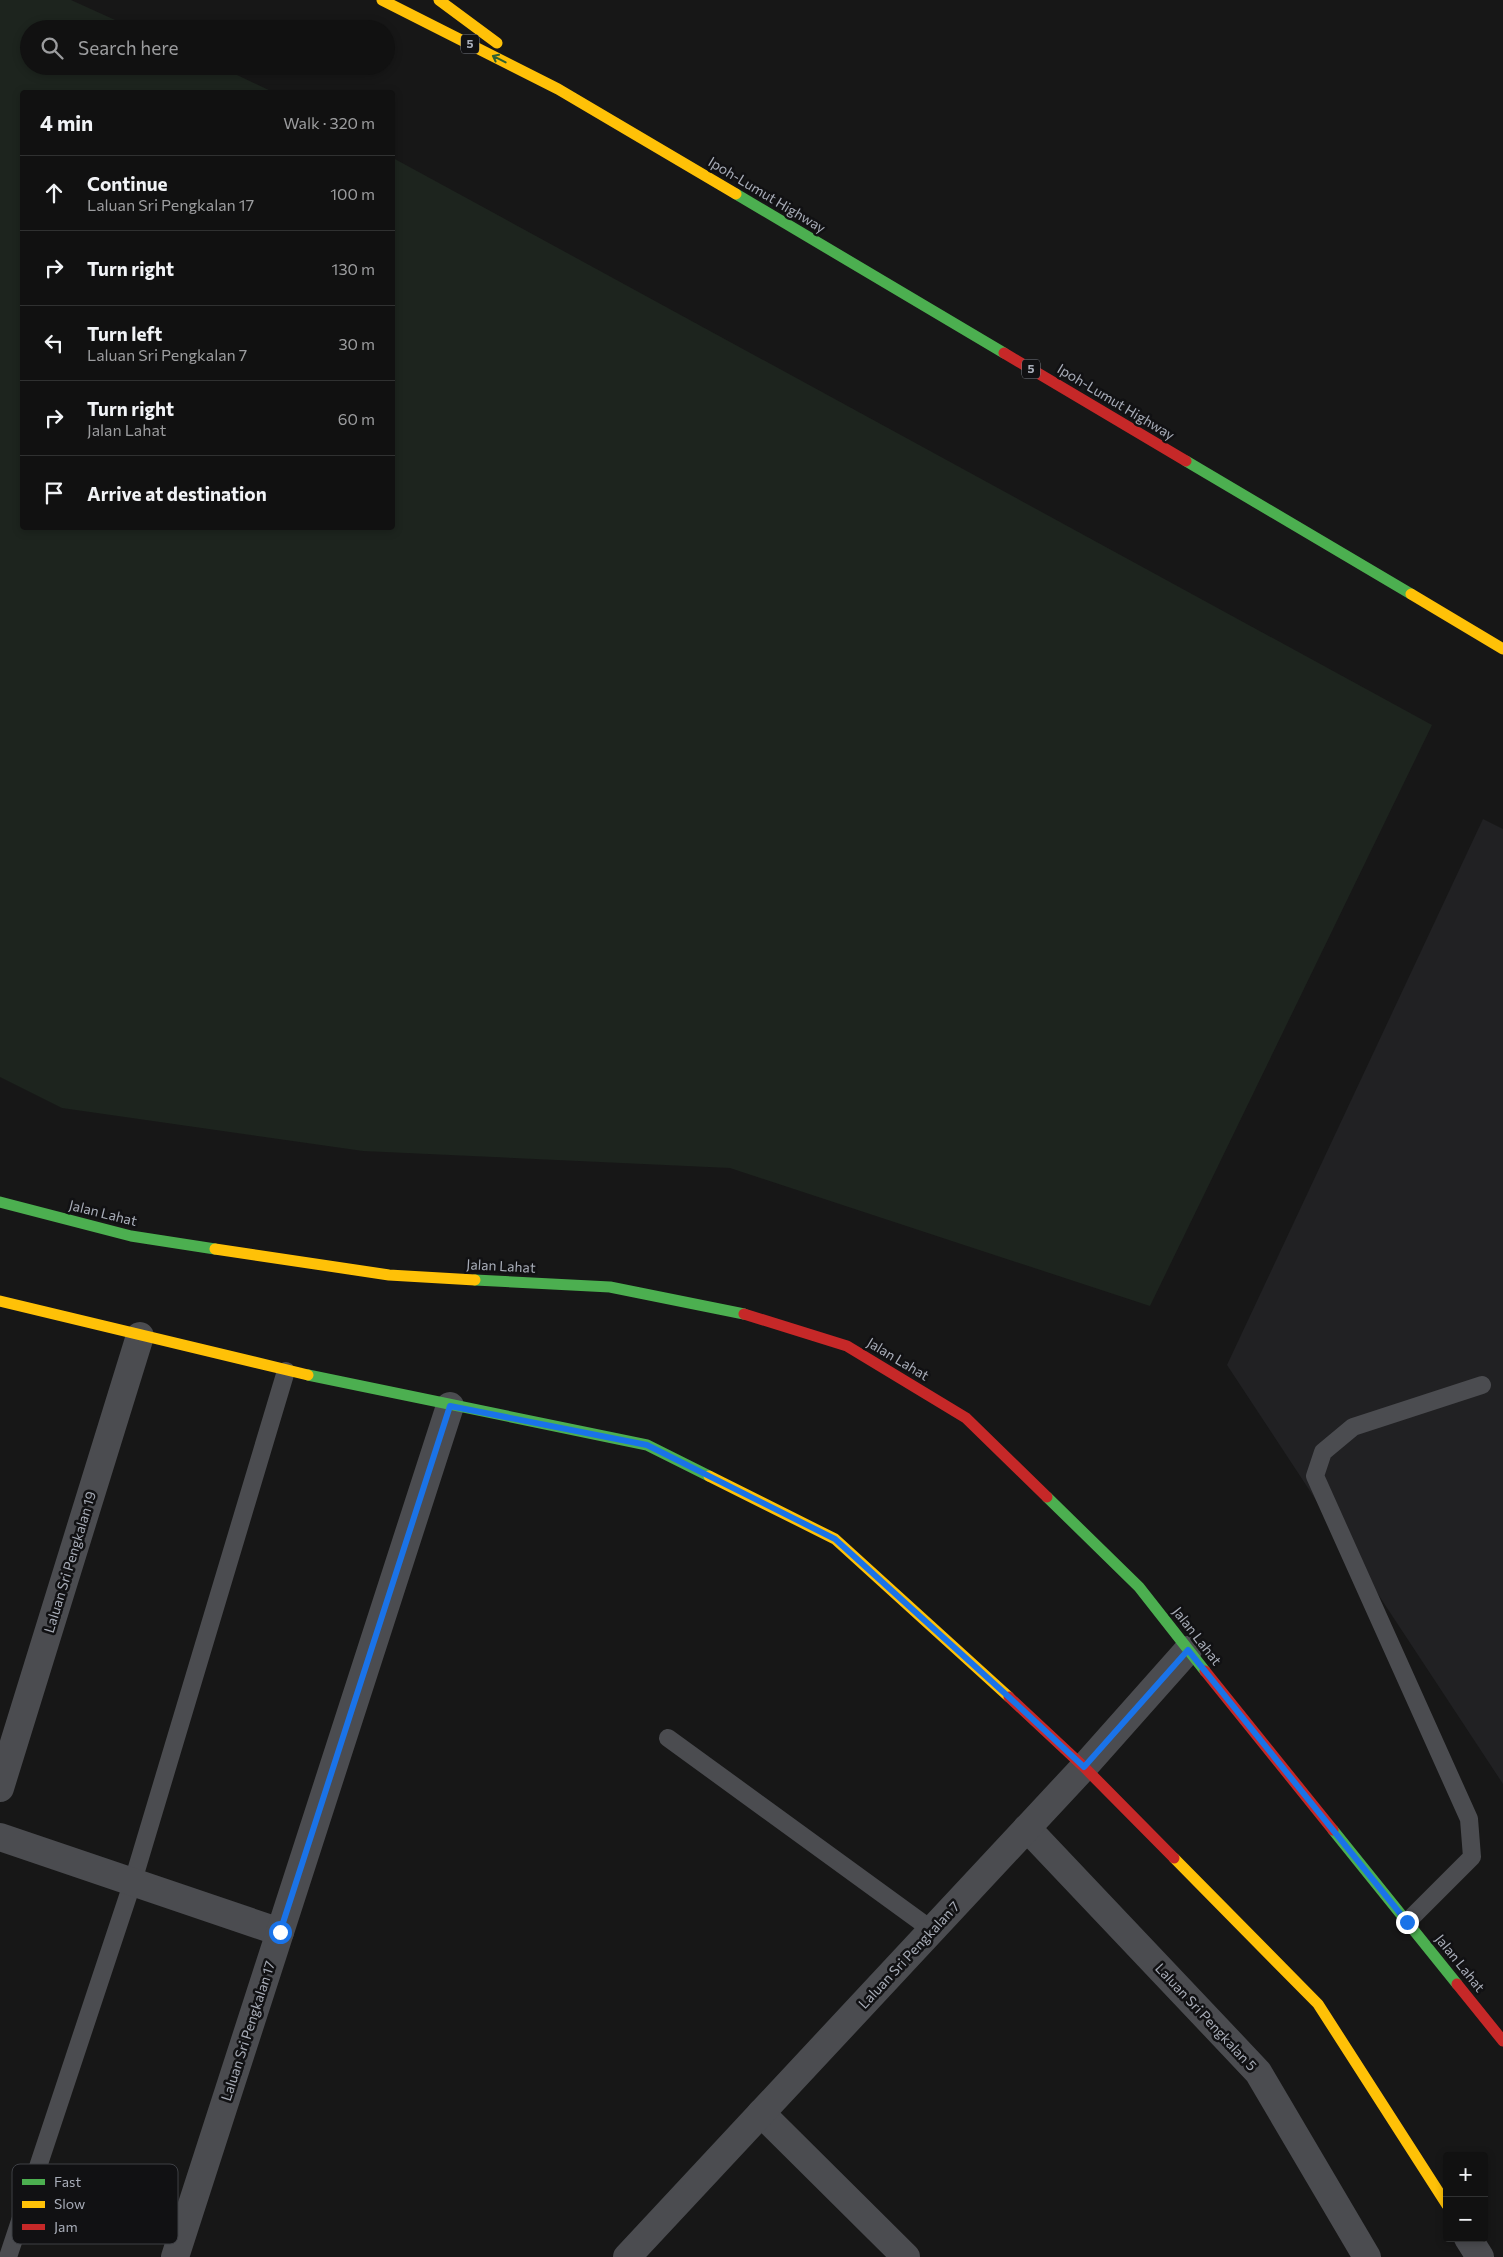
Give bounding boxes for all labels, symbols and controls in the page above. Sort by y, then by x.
search box [20,20,395,75]
icon: search [38,34,66,62]
road number: 5 [461,34,479,54]
text: Search here [78,36,178,59]
one-way arrow [492,54,507,63]
text: 4 min [40,110,93,135]
text: Walk · 320 m [283,113,375,132]
street label: Ipoh-Lumut Highway [706,153,829,236]
text: Continue [87,172,167,195]
icon: ahead [40,179,68,207]
text: 100 m [330,184,375,203]
text: Laluan Sri Pengkalan 17 [87,195,254,214]
icon: right [40,254,68,282]
text: Turn right [87,257,174,280]
text: 130 m [332,259,375,278]
text: Turn left [87,322,162,345]
icon: left [40,329,68,357]
text: 30 m [338,334,375,353]
text: Laluan Sri Pengkalan 7 [87,345,247,364]
road number: 5 [1022,359,1040,378]
street label: Ipoh-Lumut Highway [1055,360,1178,443]
text: Turn right [87,397,174,420]
icon: right [40,404,68,432]
text: 60 m [338,409,375,428]
text: Jalan Lahat [87,420,166,439]
icon: arrive [40,479,68,507]
text: Arrive at destination [87,482,267,505]
street label: Jalan Lahat [67,1196,139,1229]
street label: Jalan Lahat [466,1255,536,1276]
street label: Jalan Lahat [864,1333,933,1384]
street label: Laluan Sri Pengkalan 19 [40,1489,99,1635]
street label: Jalan Lahat [1169,1603,1226,1668]
street label: Laluan Sri Pengkalan 7 [855,1898,963,2012]
route end [1396,1911,1419,1934]
route start [269,1921,292,1944]
street label: Jalan Lahat [1432,1930,1489,1995]
street label: Laluan Sri Pengkalan 17 [217,1959,278,2103]
street label: Laluan Sri Pengkalan 5 [1152,1959,1261,2074]
map controls [1443,2152,1488,2242]
button: + [1443,2152,1488,2197]
legend [12,2164,178,2244]
text: Fast [54,2173,81,2190]
text: Slow [54,2195,85,2212]
button: − [1443,2197,1488,2242]
text: Jam [54,2218,78,2235]

